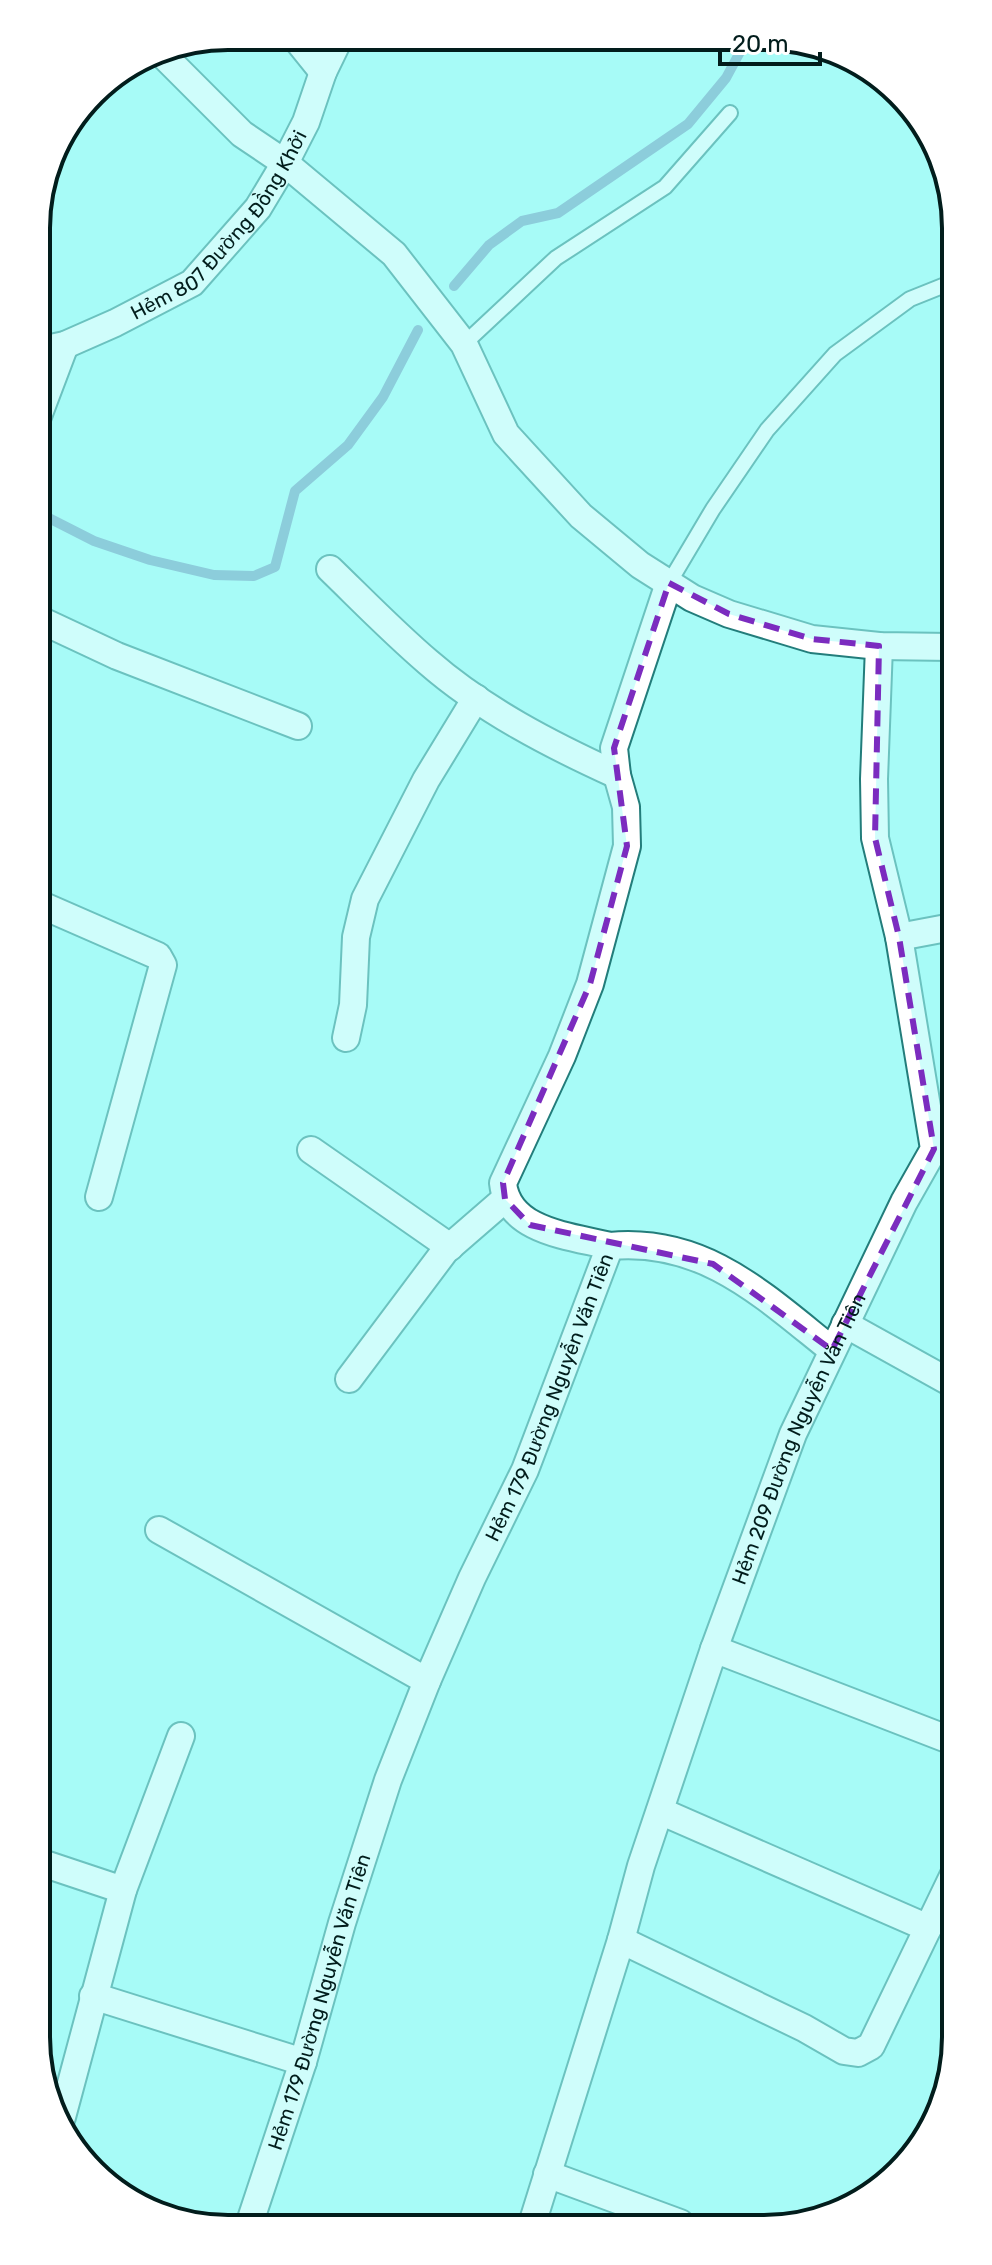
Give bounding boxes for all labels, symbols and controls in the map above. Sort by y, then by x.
scale bar [720,16,820,66]
text: 20 m [732,30,789,58]
street label: Hẻm 807 Đường Đồng Khởi [127,126,312,325]
street label: Hẻm 179 Đường Nguyễn Văn Tiên [480,1250,618,1545]
street label: Hẻm 209 Đường Nguyễn Văn Tiên [727,1289,871,1588]
street label: Hẻm 179 Đường Nguyễn Văn Tiên [263,1851,376,2153]

